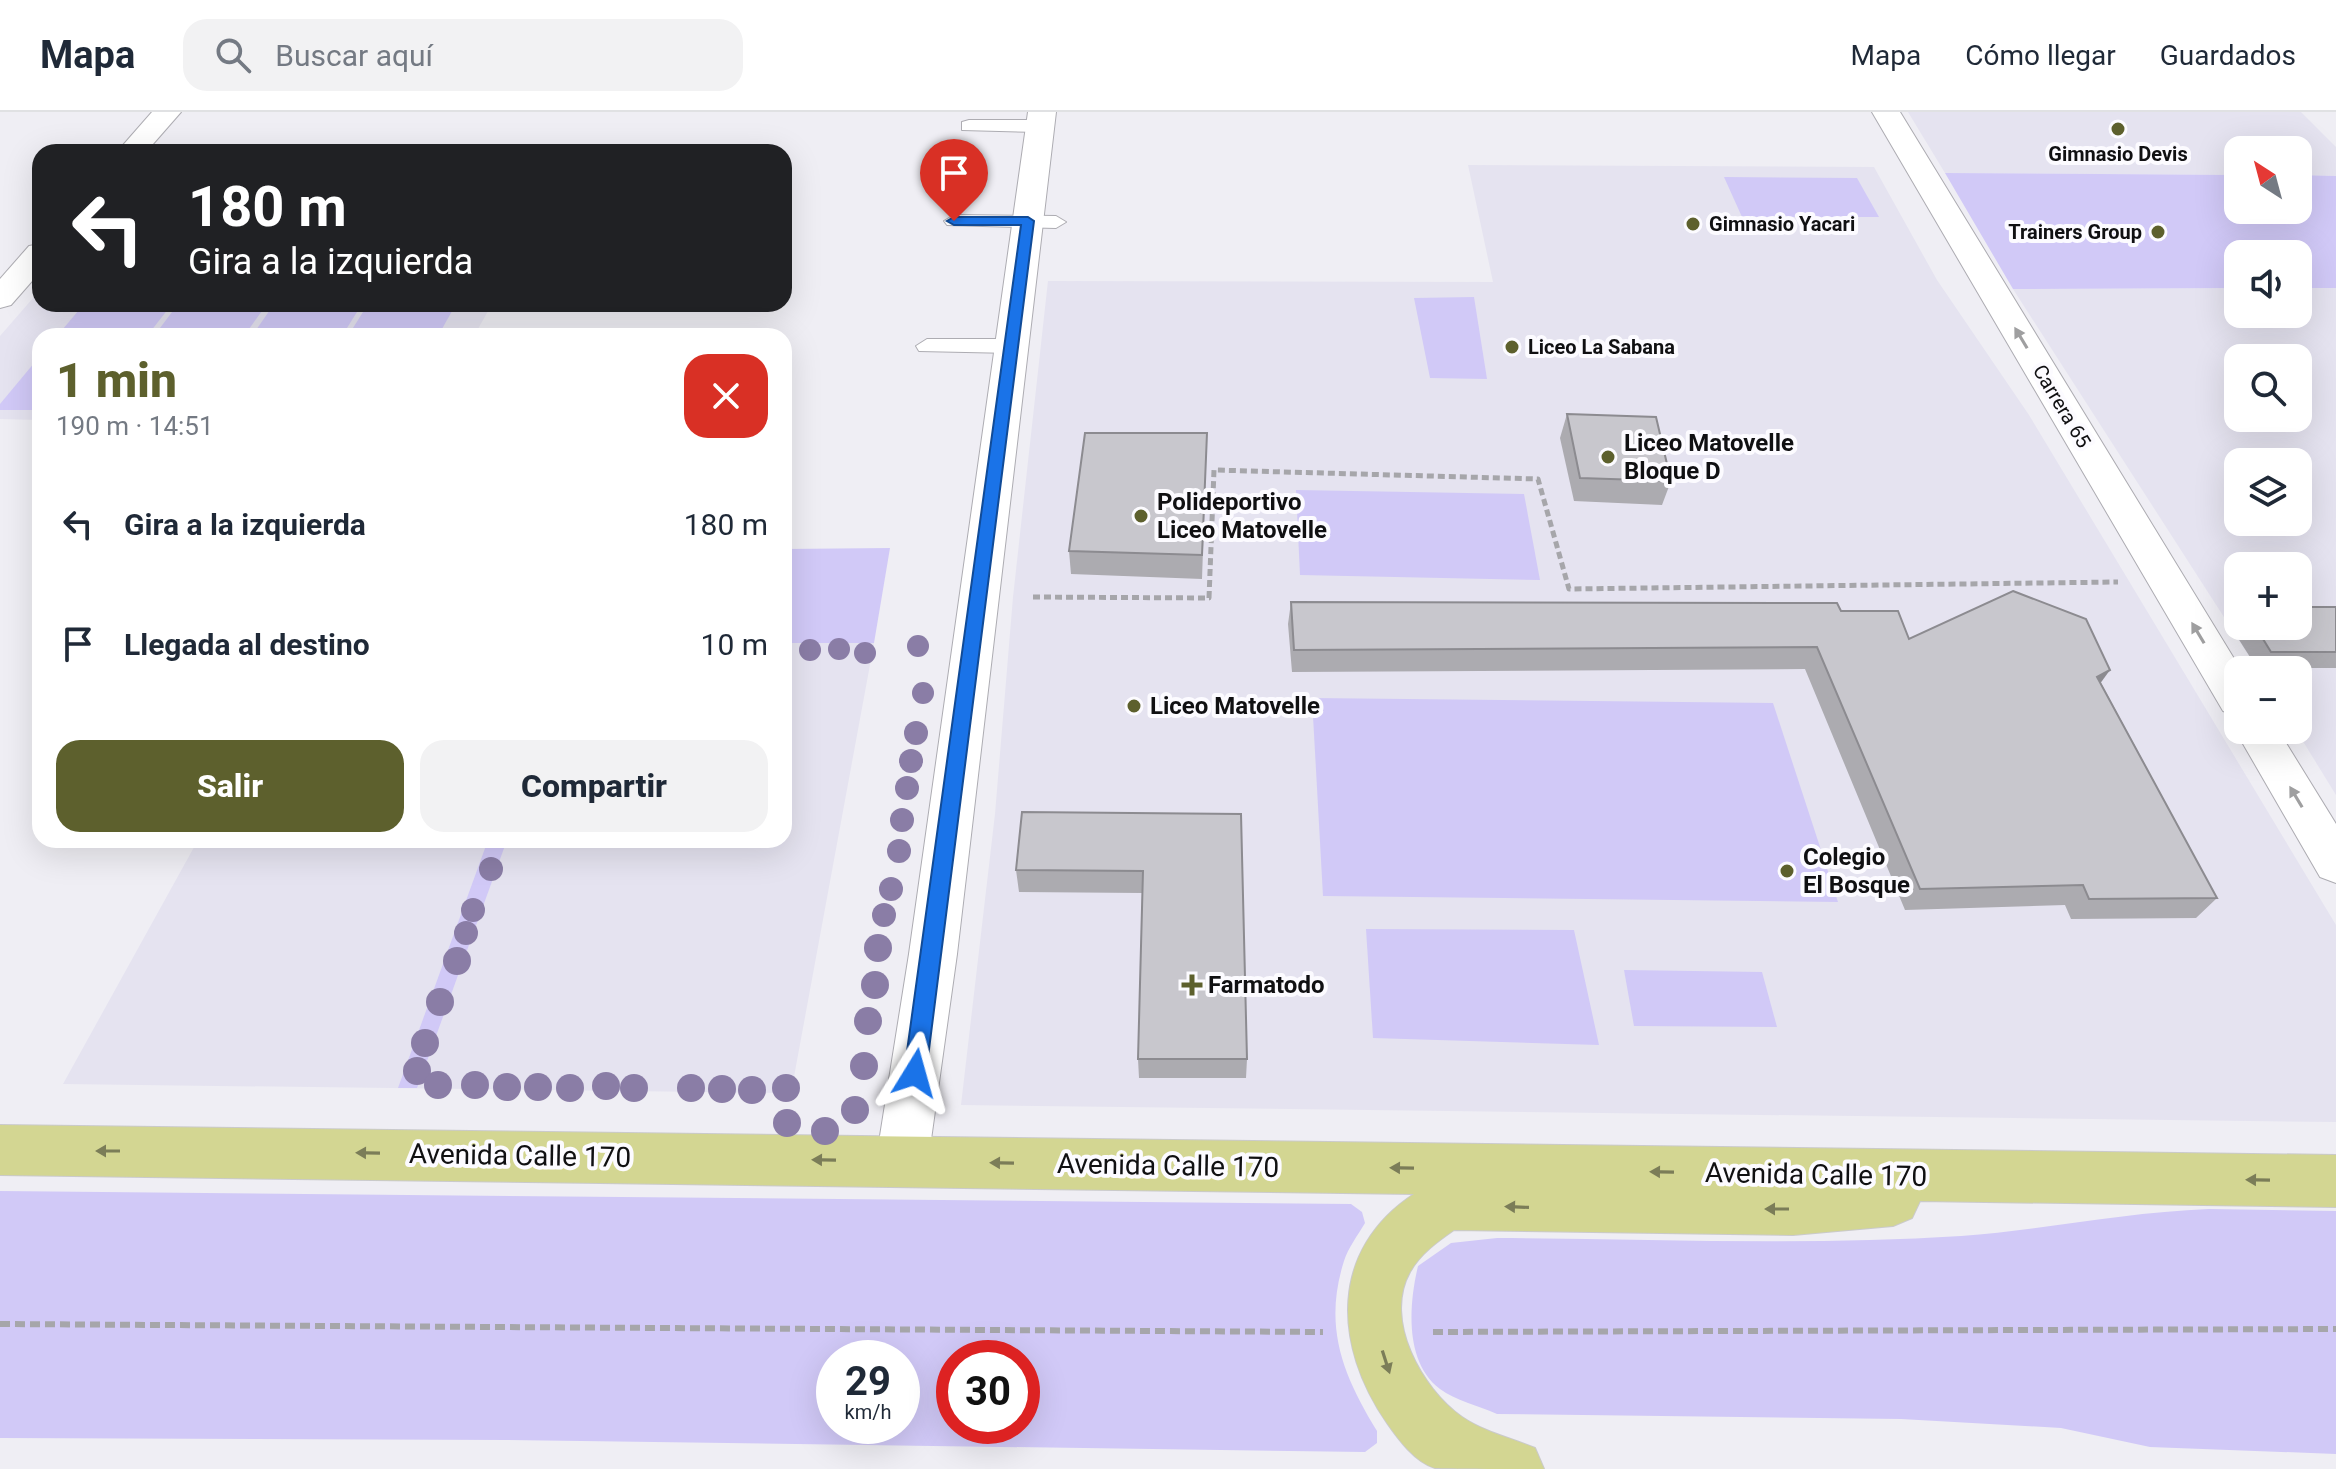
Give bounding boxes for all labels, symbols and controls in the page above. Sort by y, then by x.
search box [183,19,743,91]
text: Mapa [40,33,135,77]
icon: search [211,33,255,77]
text: Buscar aquí [275,38,433,73]
text: Mapa [1851,39,1921,72]
text: Cómo llegar [1965,39,2116,72]
text: Guardados [2160,39,2296,72]
marker: Gimnasio Devis [2109,120,2127,138]
north arrow [2224,136,2312,224]
map controls [2224,136,2312,744]
pin [920,139,988,221]
place label: Gimnasio Devis [2048,142,2188,166]
icon: arrive [932,151,976,195]
text: 180 m [188,174,347,240]
icon: left [56,176,160,280]
place label: Gimnasio Yacari [1709,212,1855,236]
marker: Gimnasio Yacari [1684,215,1702,233]
place label: Trainers Group [2008,220,2142,244]
marker: Trainers Group [2149,223,2167,241]
button: sound [2224,240,2312,328]
text: Gira a la izquierda [188,241,473,283]
one-way arrow [2015,327,2029,349]
place label: Liceo La Sabana [1528,335,1675,359]
marker: Liceo La Sabana [1503,338,1521,356]
button: search [2224,344,2312,432]
text: 1 min [56,352,177,409]
button: close [684,354,768,438]
street label: Carrera 65 [2028,360,2096,452]
text: 190 m · 14:51 [56,411,214,441]
place label: Liceo Matovelle Bloque D [1624,429,1794,485]
marker: Liceo Matovelle Bloque D [1599,448,1617,466]
button: layers [2224,448,2312,536]
place label: Polideportivo Liceo Matovelle [1157,488,1327,544]
icon: left [56,502,100,546]
text: Gira a la izquierda [124,507,366,542]
text: 180 m [684,507,768,542]
marker: Polideportivo Liceo Matovelle [1132,507,1150,525]
button: + [2224,552,2312,640]
icon: arrive [56,622,100,666]
one-way arrow [2191,622,2205,644]
text: Llegada al destino [124,627,370,662]
text: 10 m [701,627,768,662]
button: − [2224,656,2312,744]
place label: Liceo Matovelle [1150,692,1320,720]
marker: Liceo Matovelle [1125,697,1143,715]
button: Salir [56,740,404,832]
button: Compartir [420,740,768,832]
one-way arrow [2289,786,2303,808]
place label: Colegio El Bosque [1803,843,1910,899]
marker: Colegio El Bosque [1778,862,1796,880]
place label: Farmatodo [1208,971,1324,999]
marker: Farmatodo [1183,976,1201,994]
position arrow [873,1031,957,1115]
street label: Avenida Calle 170 [409,1137,631,1174]
one-way arrow [95,1145,120,1157]
one-way arrow [355,1147,380,1159]
street label: Avenida Calle 170 [1057,1147,1279,1184]
one-way arrow [811,1154,836,1166]
one-way arrow [989,1156,1014,1169]
street label: Avenida Calle 170 [1705,1156,1927,1193]
one-way arrow [1389,1162,1414,1174]
one-way arrow [1649,1166,1674,1178]
one-way arrow [2245,1174,2270,1186]
one-way arrow [1504,1200,1529,1213]
one-way arrow [1764,1203,1789,1215]
speed limit sign: 30 [936,1340,1040,1444]
one-way arrow [1380,1351,1393,1375]
text: 29 [845,1358,891,1405]
text: km/h [845,1400,891,1424]

